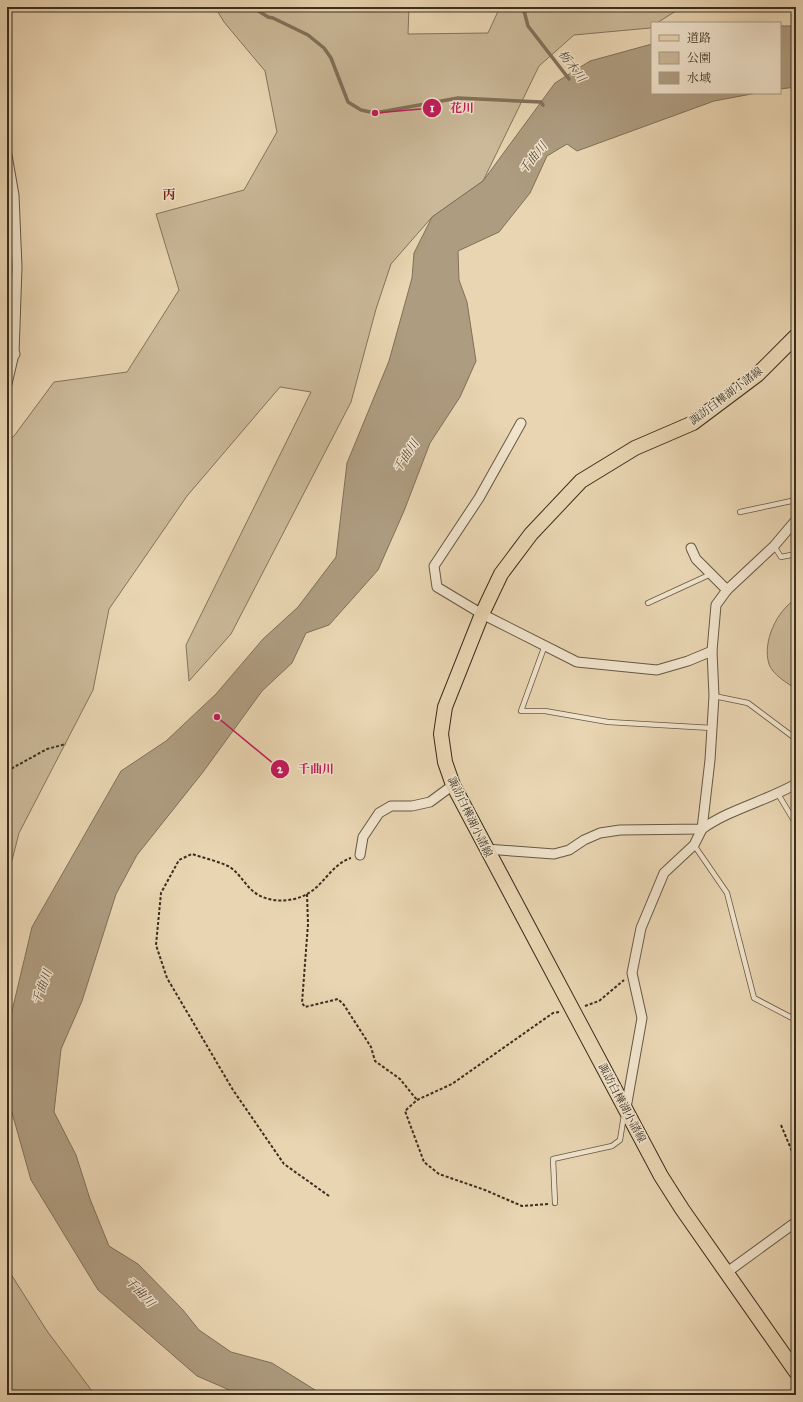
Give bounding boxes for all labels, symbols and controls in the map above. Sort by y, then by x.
legend [651,22,781,94]
text: 道路 [687,31,711,45]
water label: 栃木川 [556,47,590,86]
text: 公園 [687,51,711,65]
text: 水域 [687,71,711,85]
callout: 花川 [422,96,482,120]
text: 1 [430,101,435,115]
text: 花川 [450,101,474,115]
water label: 千曲川 [516,138,551,176]
district label: 丙 [162,187,176,203]
street label: 諏訪白樺湖小諸線 [687,364,765,428]
water label: 千曲川 [390,435,423,475]
callout: 千曲川 [270,757,342,781]
text: 2 [277,762,284,776]
text: 千曲川 [298,762,334,776]
street label: 諏訪白樺湖小諸線 [445,775,495,859]
water label: 千曲川 [29,966,55,1006]
street label: 諏訪白樺湖小諸線 [596,1061,648,1145]
water label: 千曲川 [123,1274,159,1311]

